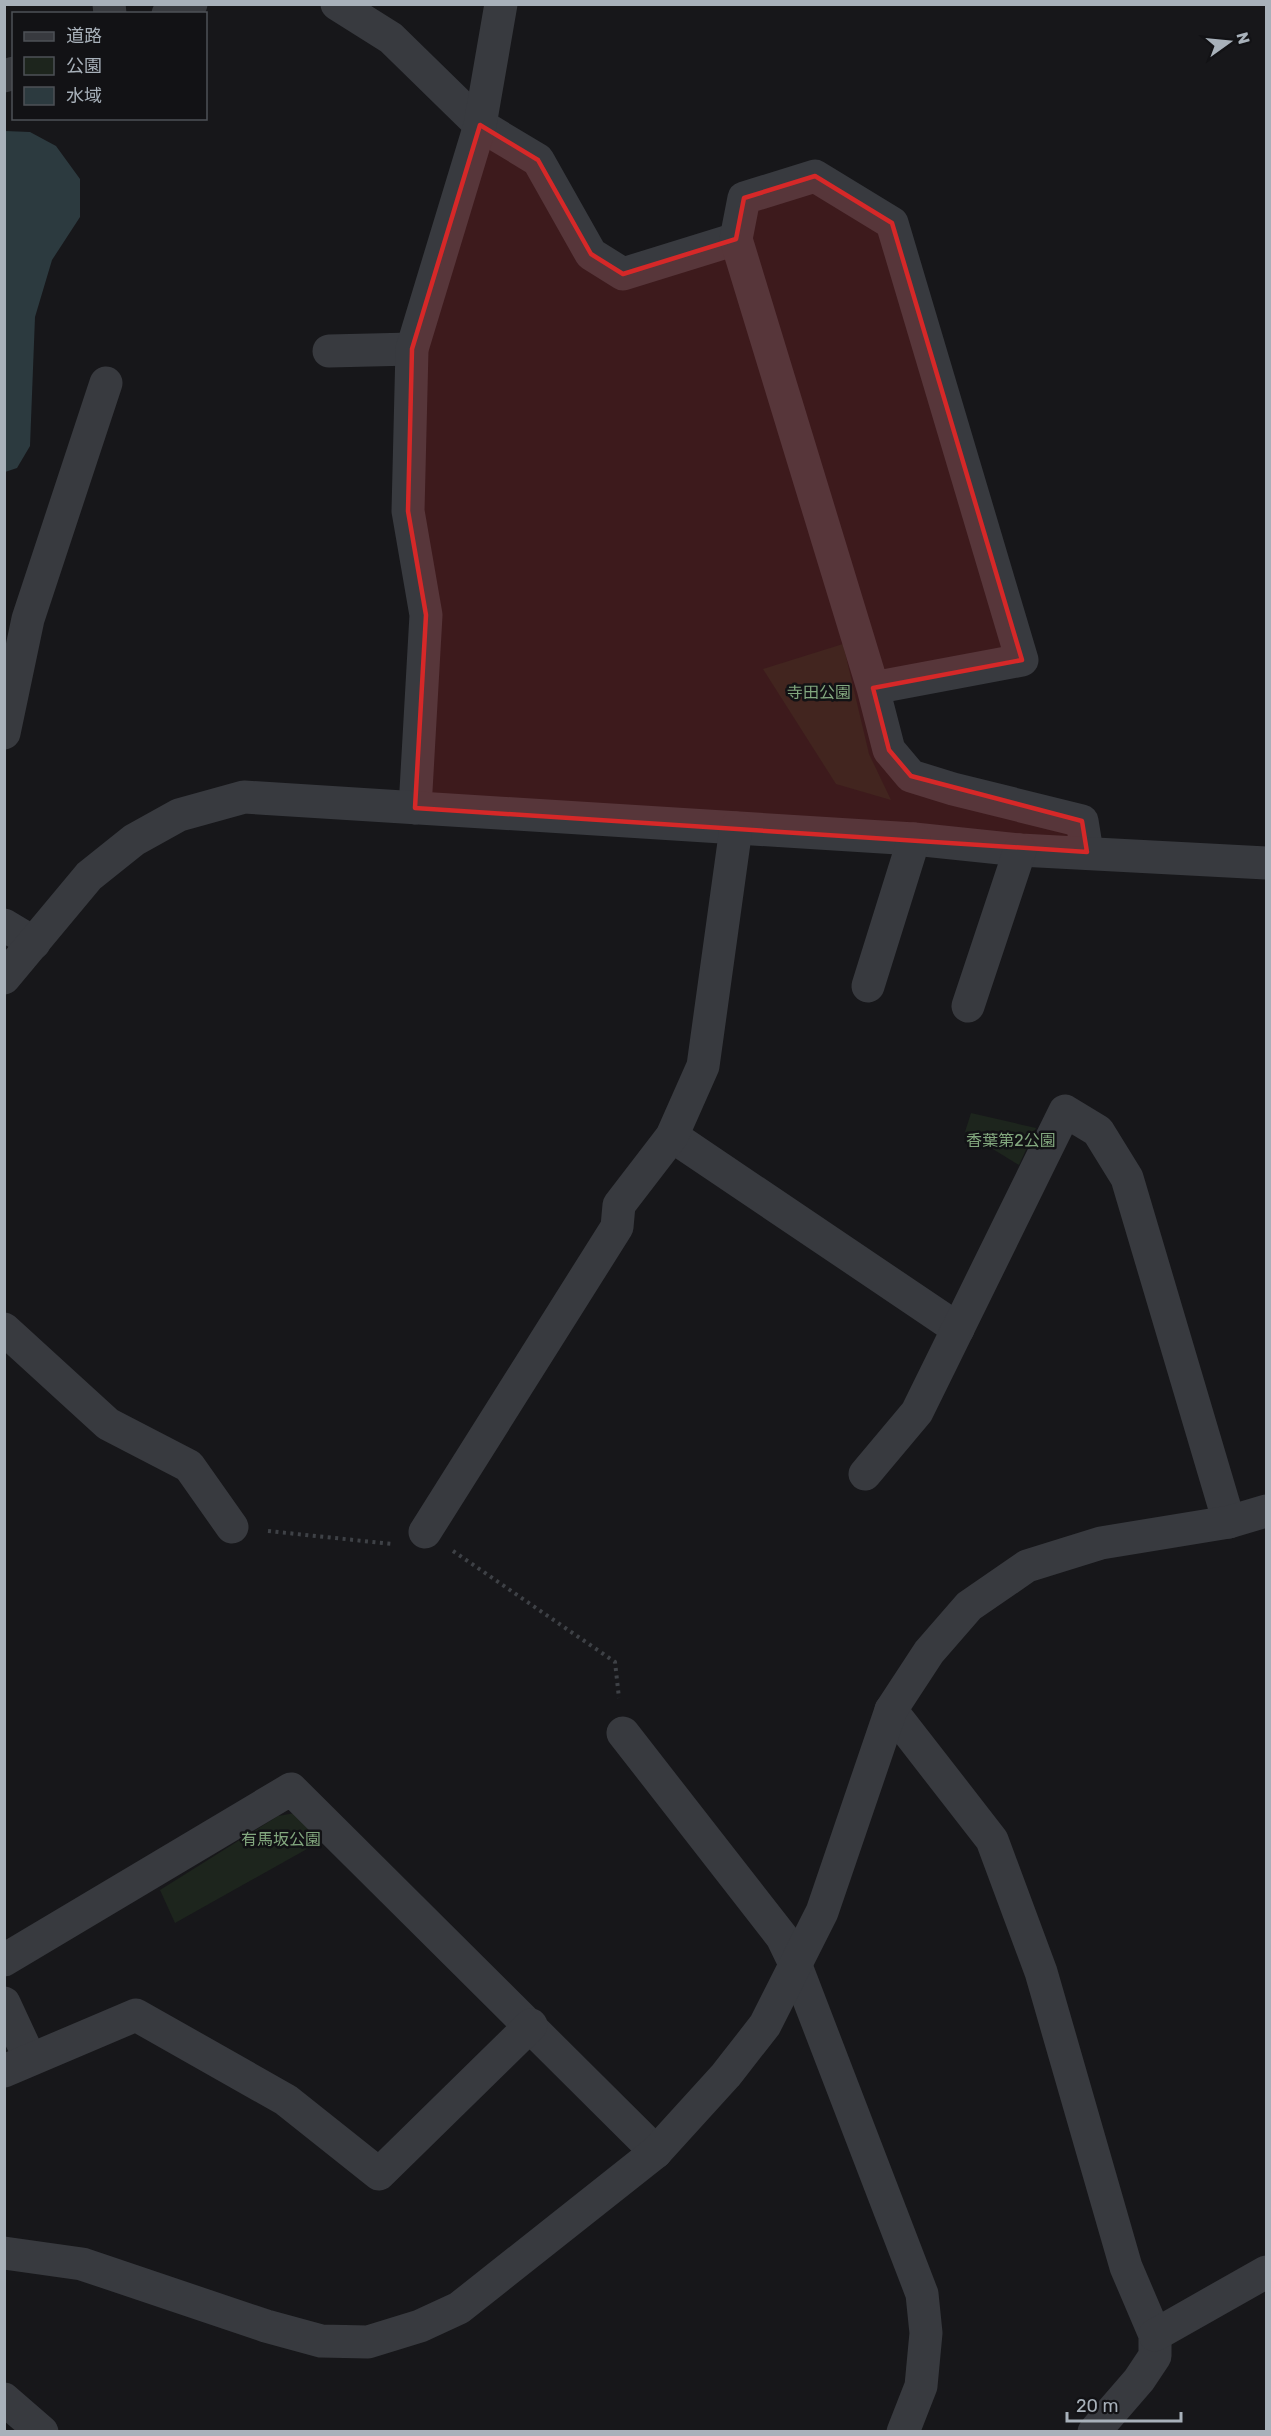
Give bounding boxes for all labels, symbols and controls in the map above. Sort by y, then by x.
legend [12,12,207,120]
north arrow [1199,12,1259,72]
text: 道路 [66,25,102,47]
text: N [1232,30,1254,46]
text: 公園 [66,55,102,77]
text: 水域 [66,85,102,107]
park label: 寺田公園 [787,683,851,702]
park label: 香葉第2公園 [966,1131,1056,1150]
park label: 有馬坂公園 [241,1830,321,1849]
scale bar [1067,2385,1181,2423]
text: 20 m [1076,2395,1118,2417]

